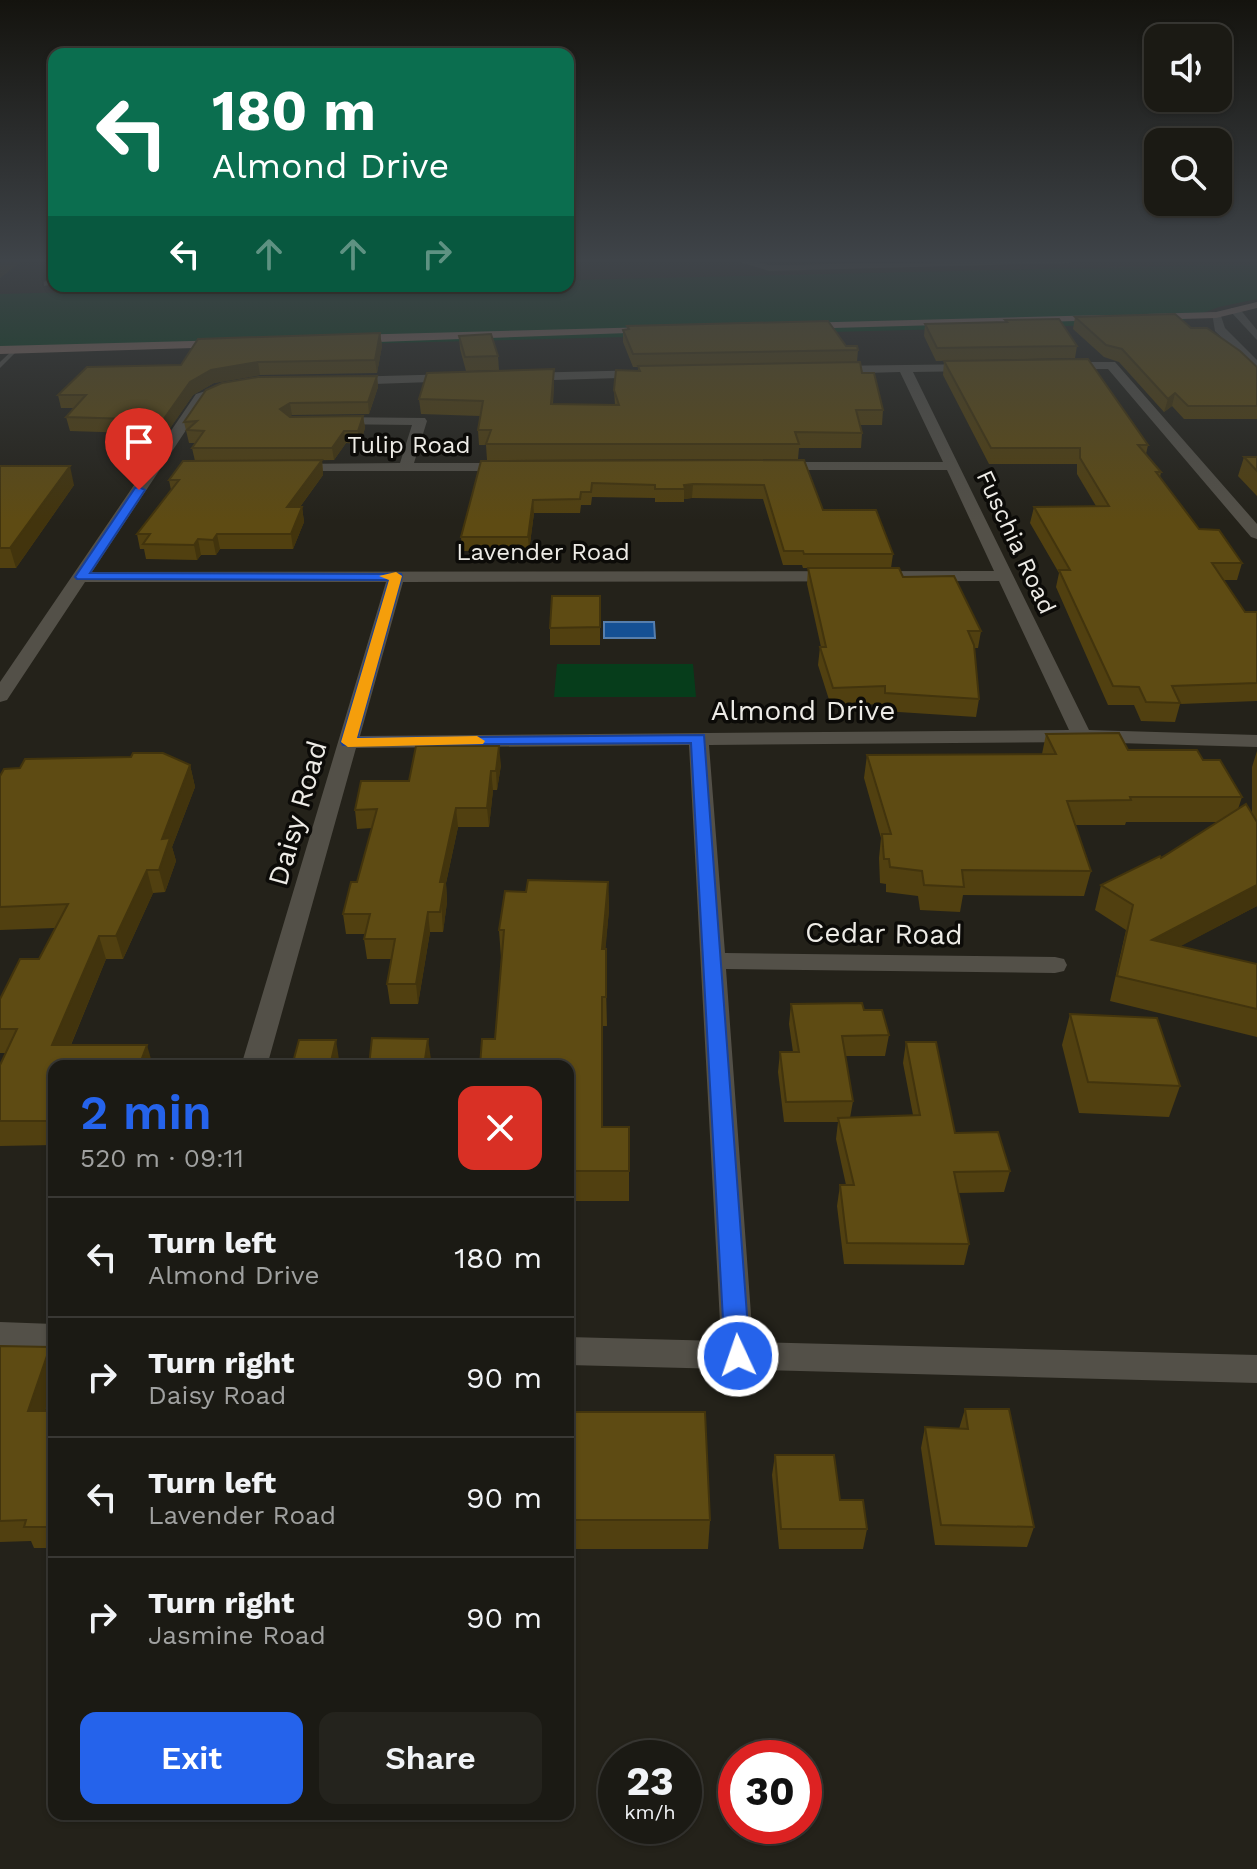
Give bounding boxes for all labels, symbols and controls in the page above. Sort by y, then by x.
map controls [1144,24,1232,216]
button: sound [1144,24,1232,112]
text: 180 m [212,78,376,144]
icon: left [80,80,184,184]
button: search [1144,128,1232,216]
text: Almond Drive [212,145,449,187]
icon: left [163,232,207,276]
icon: ahead [247,232,291,276]
icon: ahead [331,232,375,276]
icon: right [415,232,459,276]
pin [105,408,173,490]
icon: arrive [117,420,161,464]
street label: Tulip Road [347,431,471,459]
street label: Fuschia Road [970,466,1062,618]
street label: Lavender Road [456,538,630,566]
street label: Almond Drive [711,694,895,727]
street label: Daisy Road [261,737,334,889]
street label: Cedar Road [805,916,963,951]
text: 2 min [80,1084,212,1141]
button: close [458,1086,542,1170]
text: 520 m · 09:11 [80,1143,244,1173]
text: Turn left [148,1225,276,1260]
icon: left [80,1235,124,1279]
text: 180 m [454,1240,542,1275]
text: Almond Drive [148,1260,319,1290]
position arrow [696,1314,780,1398]
text: Turn right [148,1345,294,1380]
icon: right [80,1355,124,1399]
text: 90 m [466,1360,542,1395]
text: Daisy Road [148,1380,286,1410]
text: Turn left [148,1465,276,1500]
icon: left [80,1475,124,1519]
text: 90 m [466,1480,542,1515]
text: Lavender Road [148,1500,336,1530]
text: Turn right [148,1585,294,1620]
icon: right [80,1595,124,1639]
text: 90 m [466,1600,542,1635]
text: Jasmine Road [148,1620,326,1650]
button: Exit [80,1712,303,1804]
button: Share [319,1712,542,1804]
speed limit sign: 30 [718,1740,822,1844]
text: 23 [626,1758,674,1805]
text: km/h [624,1800,676,1824]

